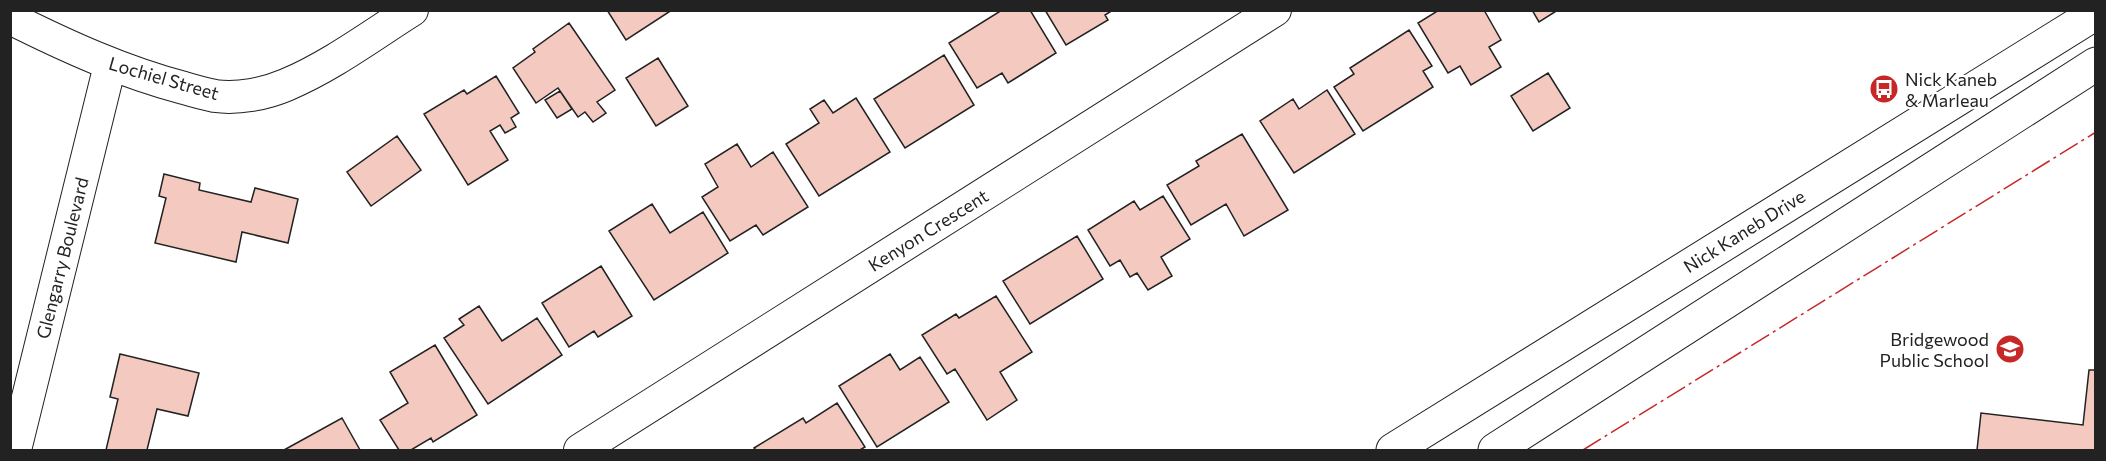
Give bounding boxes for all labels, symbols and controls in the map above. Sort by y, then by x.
street label: Lochiel Street [107,52,221,104]
place label: Nick Kaneb & Marleau [1905,68,1997,111]
bus stop icon: Nick Kaneb & Marleau [1868,73,1900,105]
street label: Glengarry Boulevard [31,175,93,341]
street label: Kenyon Crescent [864,184,992,276]
street label: Nick Kaneb Drive [1679,185,1809,277]
place label: Bridgewood Public School [1880,328,1989,371]
school or university icon: Bridgewood Public School [1994,333,2026,365]

